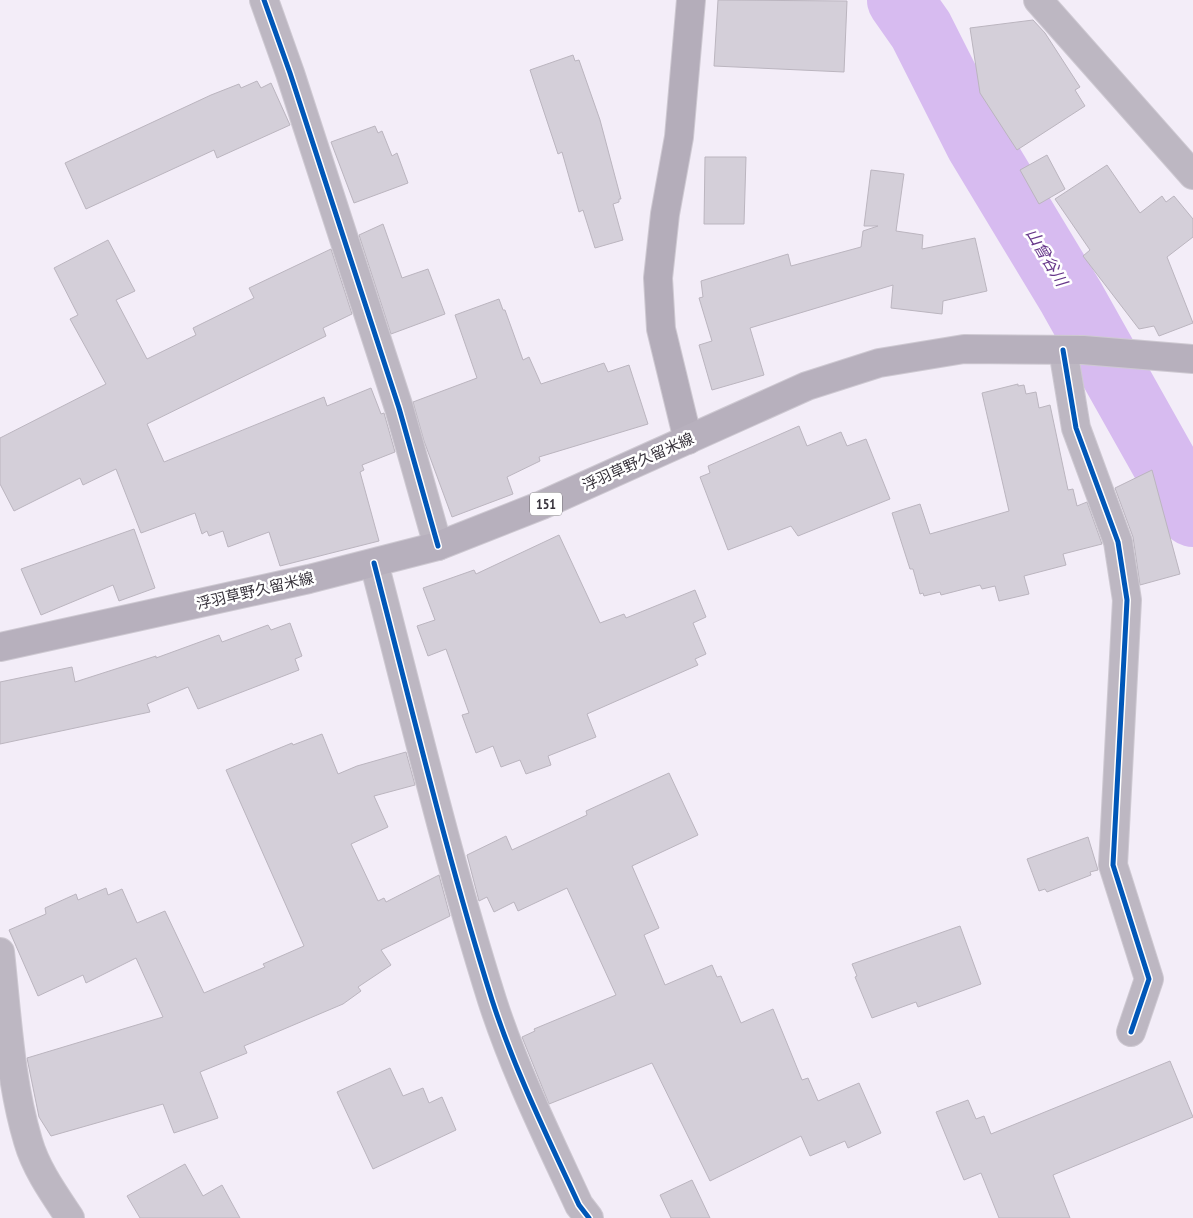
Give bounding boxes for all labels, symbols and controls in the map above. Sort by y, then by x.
water label: 山曾谷川 [1022,224,1073,291]
street label: 浮羽草野久留米線 [579,428,696,495]
road number: 151 [530,492,562,516]
street label: 浮羽草野久留米線 [194,568,315,613]

